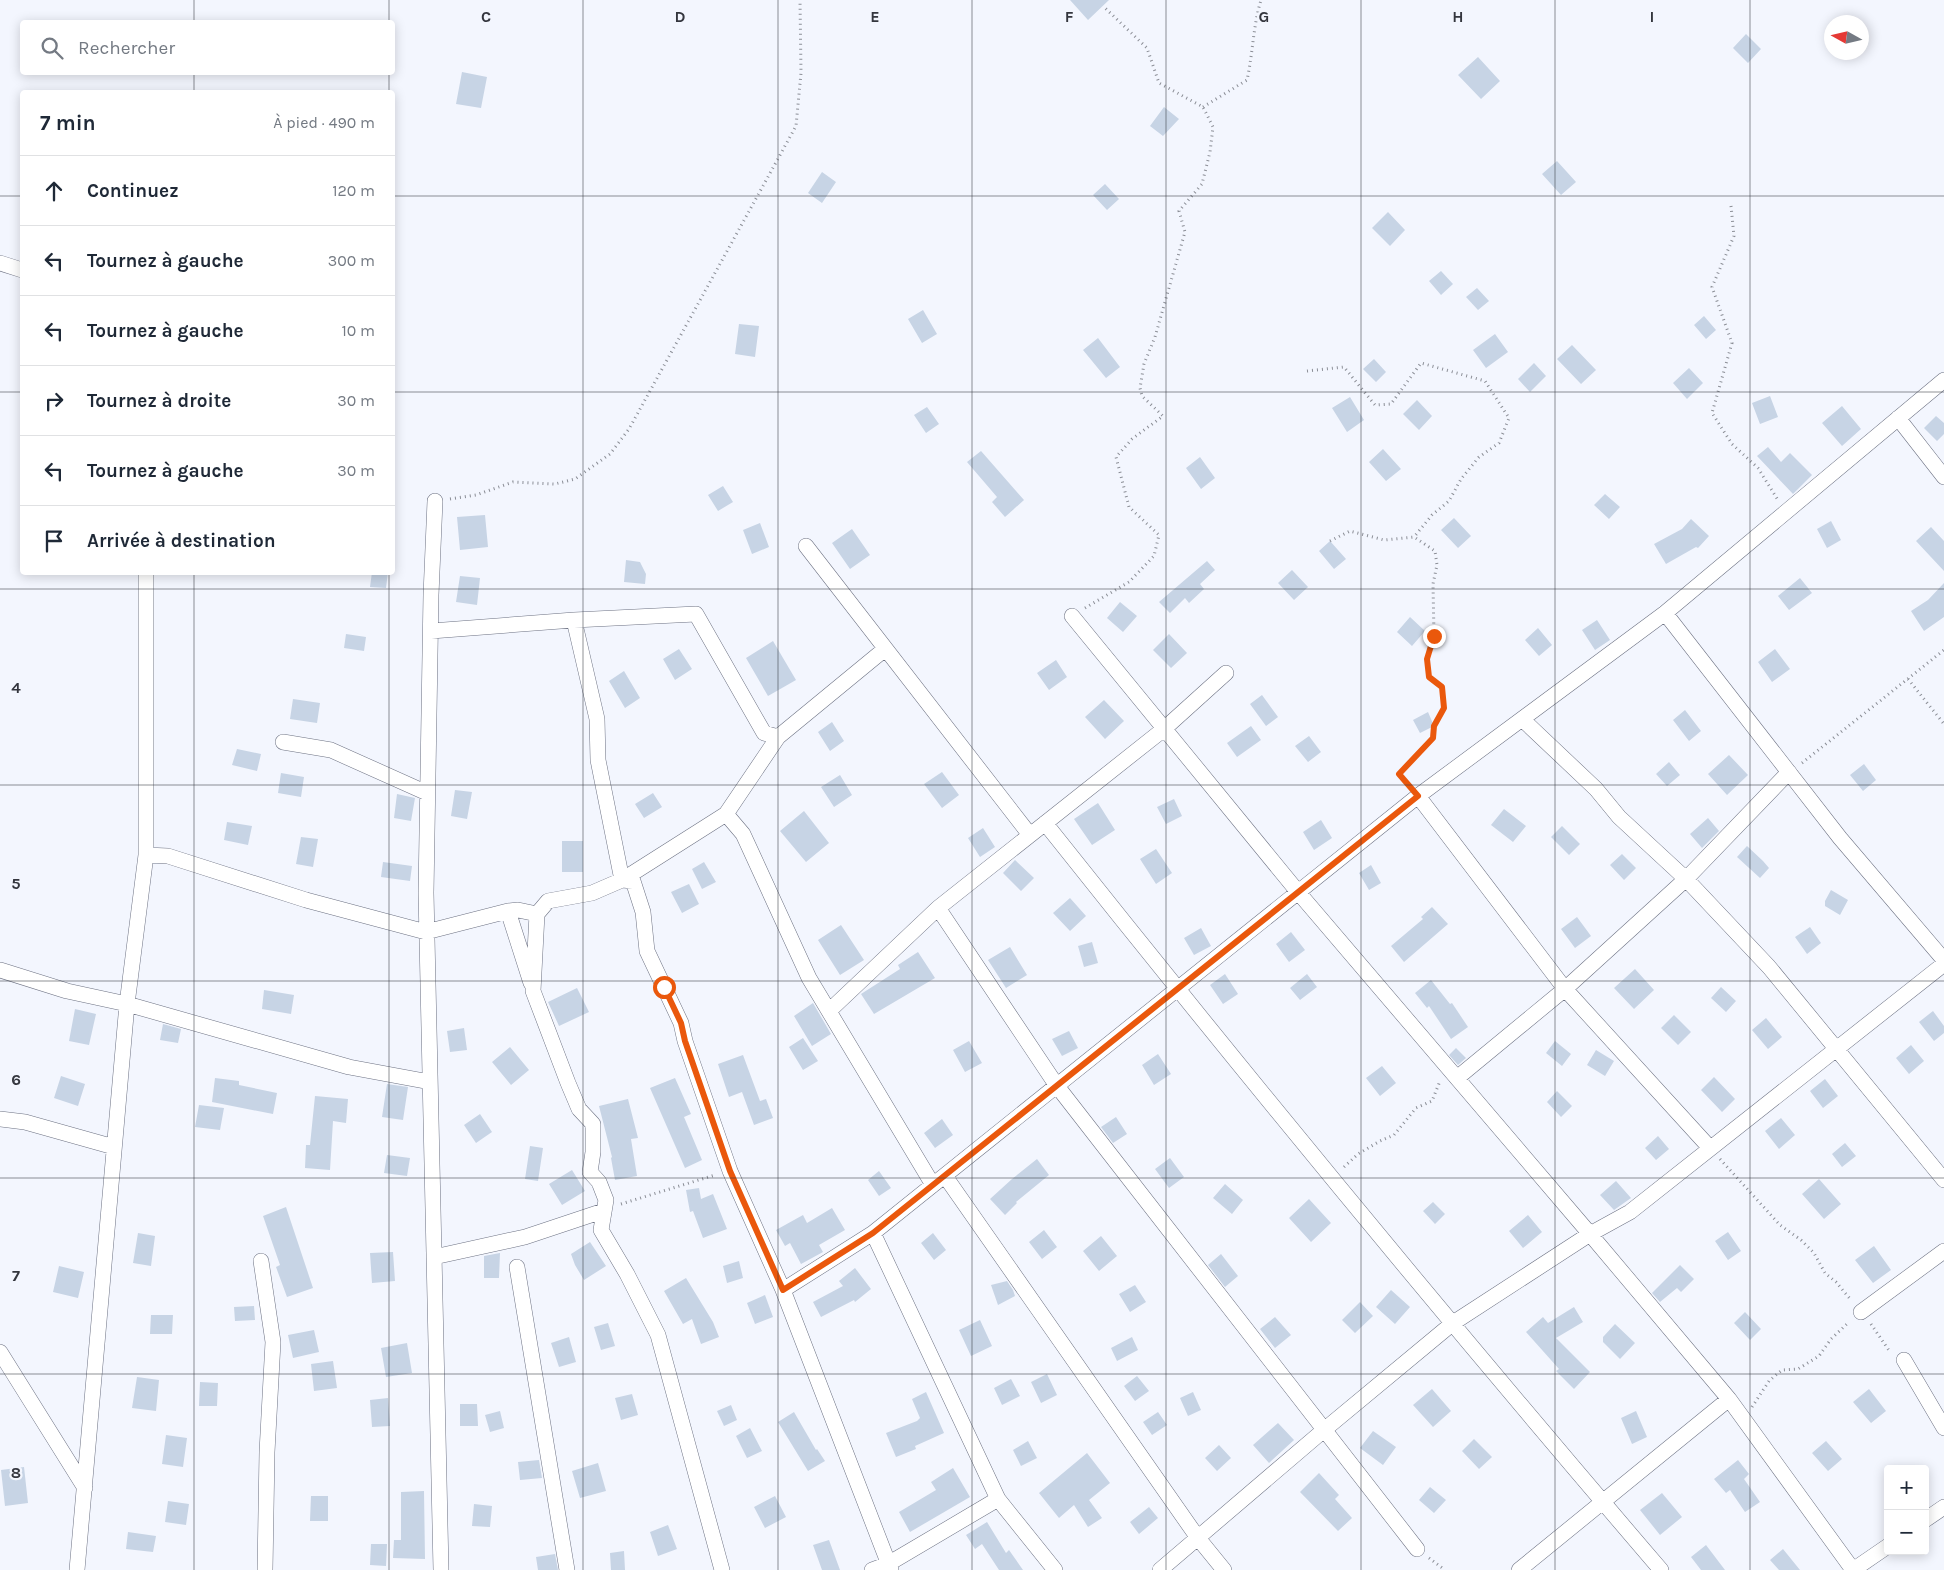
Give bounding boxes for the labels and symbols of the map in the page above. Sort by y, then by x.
text: C [481,7,491,26]
text: D [675,7,686,26]
text: E [870,7,880,26]
text: F [1065,7,1074,26]
text: G [1259,7,1269,26]
text: H [1452,7,1464,26]
text: I [1650,7,1654,26]
north arrow [1824,15,1869,60]
route end [1423,625,1446,648]
text: 4 [11,678,21,697]
text: 5 [11,874,21,893]
route start [653,976,676,999]
text: 6 [11,1070,21,1089]
text: 7 [12,1266,20,1285]
text: 8 [11,1463,21,1482]

